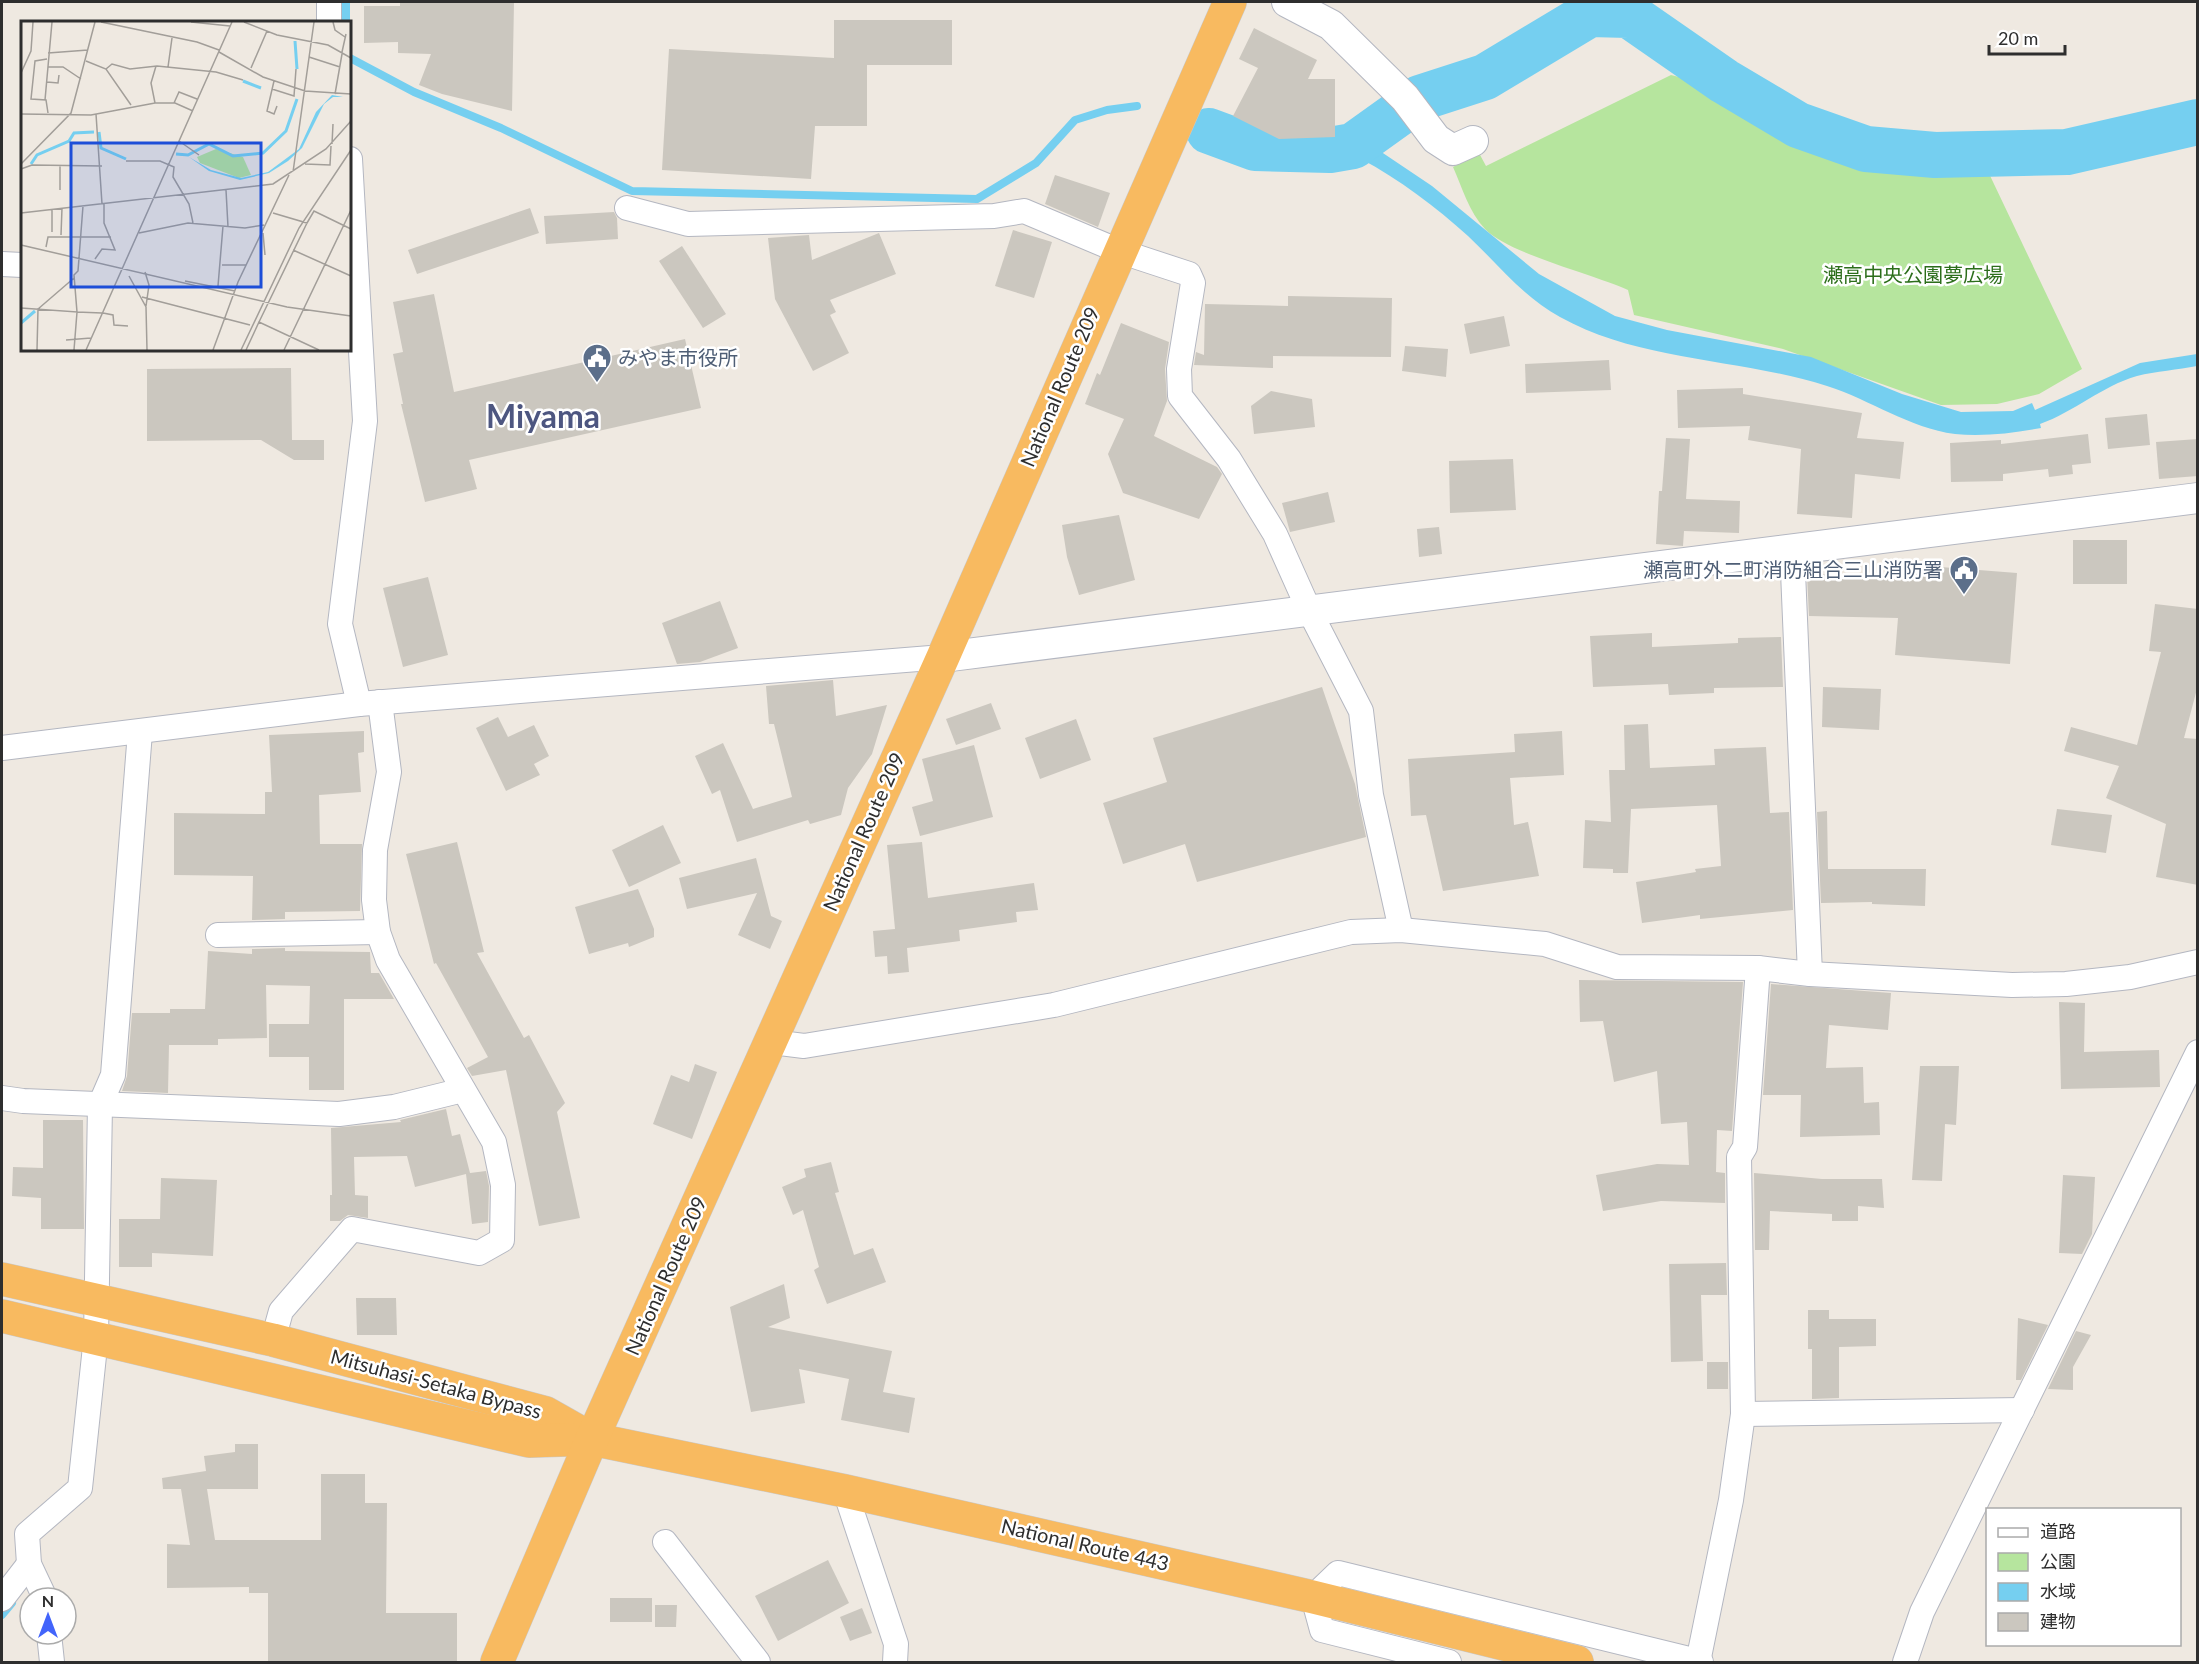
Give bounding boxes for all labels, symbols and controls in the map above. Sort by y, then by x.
scale bar [1989,18,2066,56]
inset map [21,21,351,351]
text: 20 m [1998,27,2038,49]
park label: 瀬高中央公園夢広場 [1823,262,2003,286]
street label: National Route 209 [1015,303,1104,470]
public building icon: みやま市役所 [581,342,613,384]
place label: みやま市役所 [618,345,738,369]
district label: Miyama [486,396,600,435]
public building icon: 瀬高町外二町消防組合三山消防署 [1948,554,1980,596]
place label: 瀬高町外二町消防組合三山消防署 [1643,557,1943,581]
street label: National Route 209 [817,748,909,915]
street label: National Route 209 [619,1192,711,1359]
street label: Mitsuhasi-Setaka Bypass [328,1343,544,1423]
legend [1986,1508,2181,1646]
street label: National Route 443 [999,1513,1171,1575]
text: 道路 [2040,1520,2076,1542]
text: 公園 [2040,1550,2076,1572]
text: 水域 [2040,1580,2076,1602]
north arrow [18,1586,78,1646]
text: N [42,1591,54,1610]
text: 建物 [2040,1610,2076,1632]

